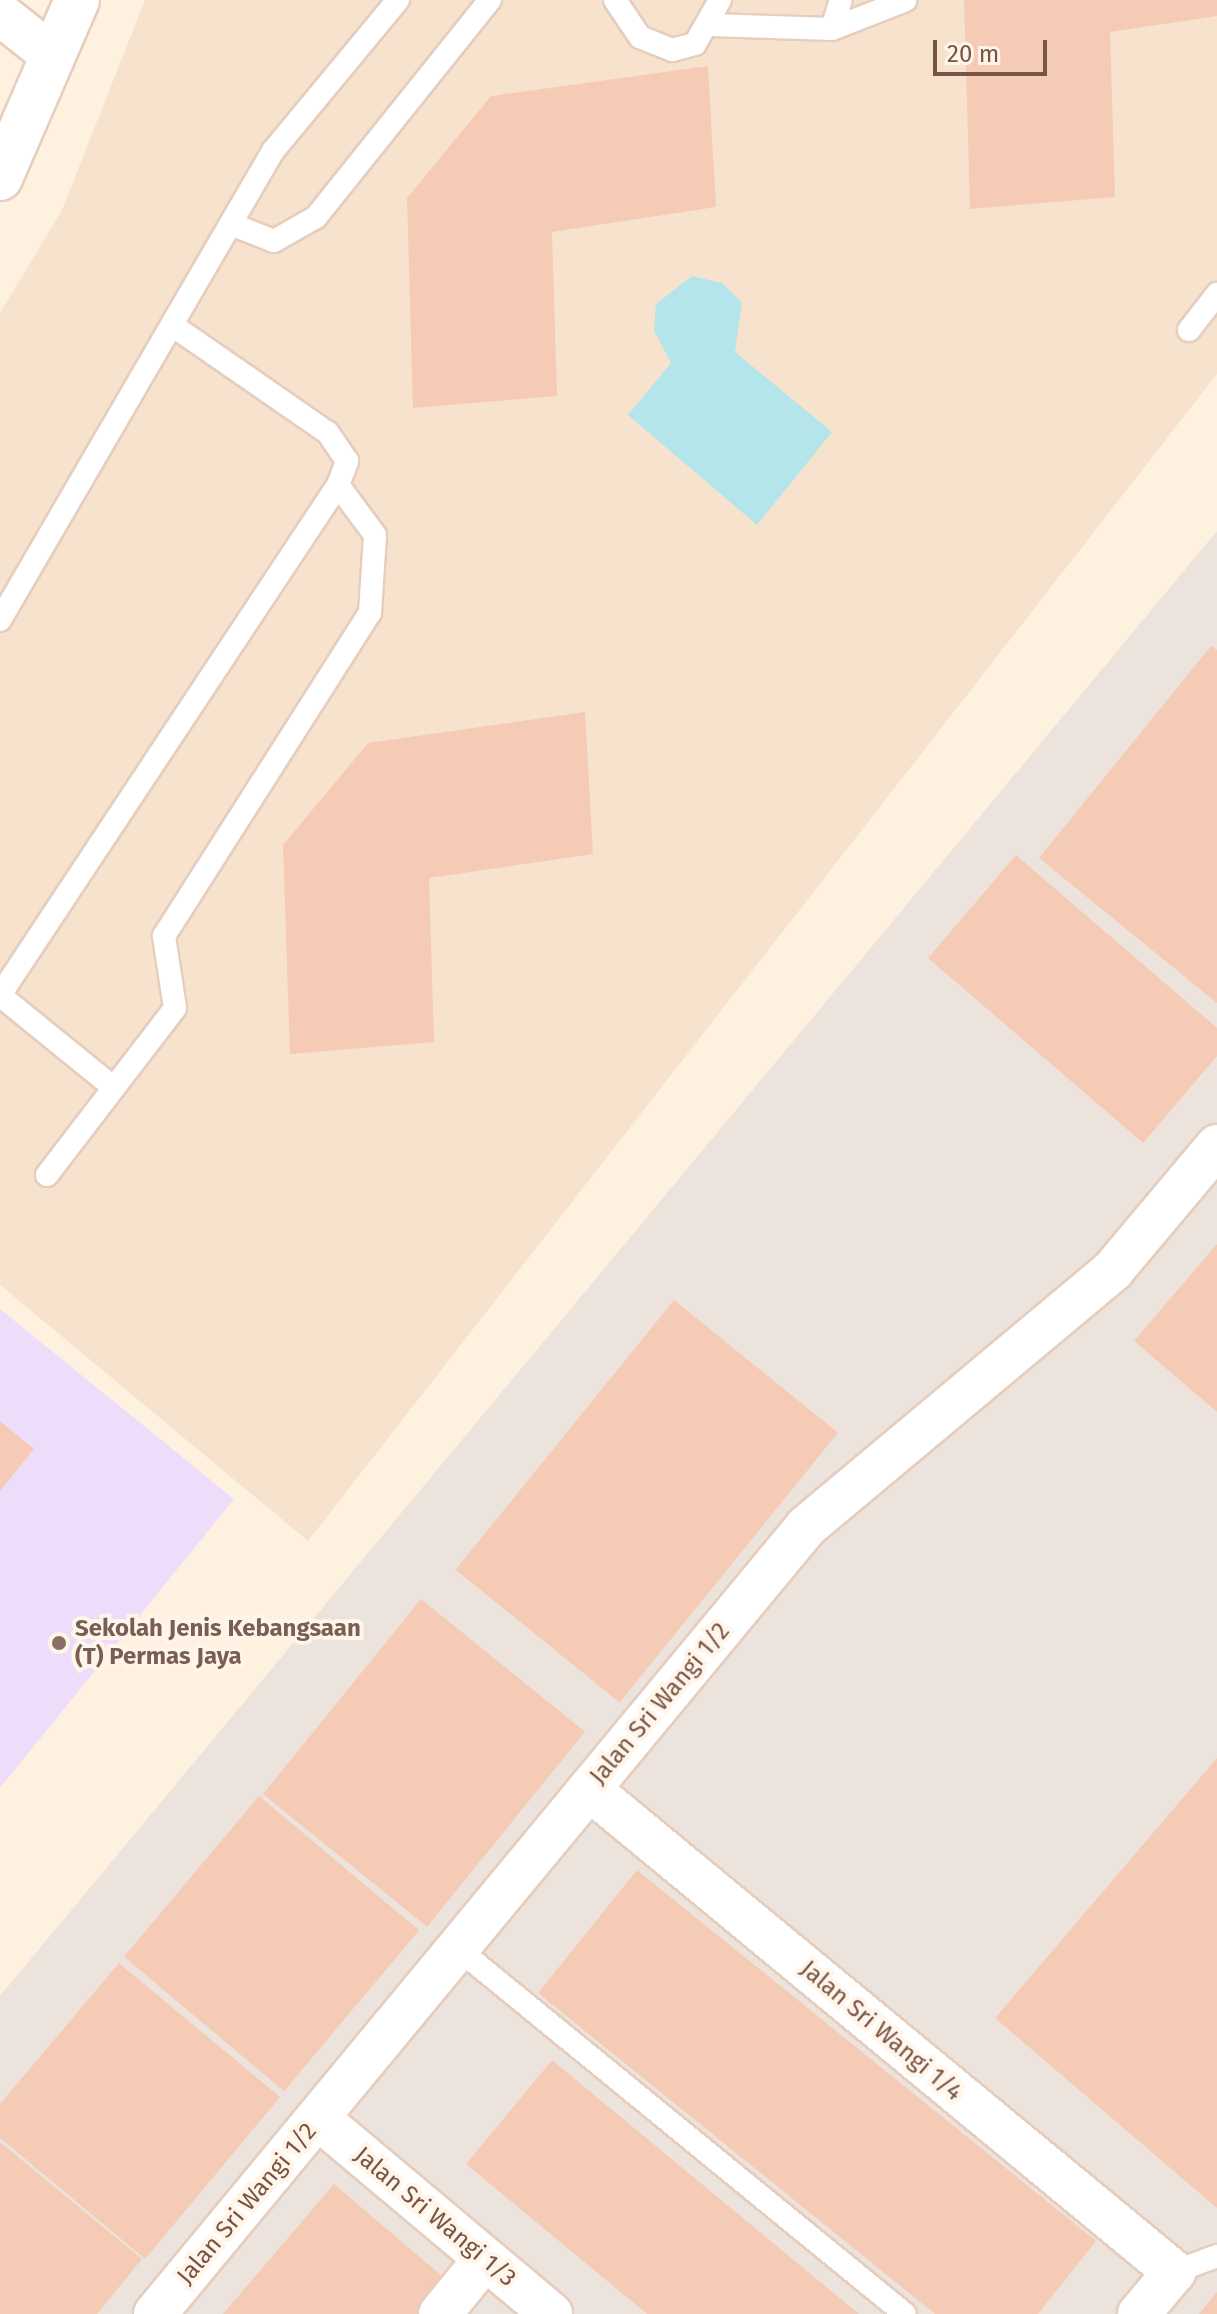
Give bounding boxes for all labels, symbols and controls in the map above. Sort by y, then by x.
scale bar [937,24,1051,74]
text: 20 m [947,40,999,68]
place label: Sekolah Jenis Kebangsaan (T) Permas Jaya [75,1615,361,1671]
street label: Jalan Sri Wangi 1/2 [584,1618,736,1790]
marker: Sekolah Jenis Kebangsaan (T) Permas Jaya [50,1634,68,1652]
street label: Jalan Sri Wangi 1/4 [794,1955,968,2107]
street label: Jalan Sri Wangi 1/2 [171,2118,323,2290]
street label: Jalan Sri Wangi 1/3 [348,2141,522,2293]

